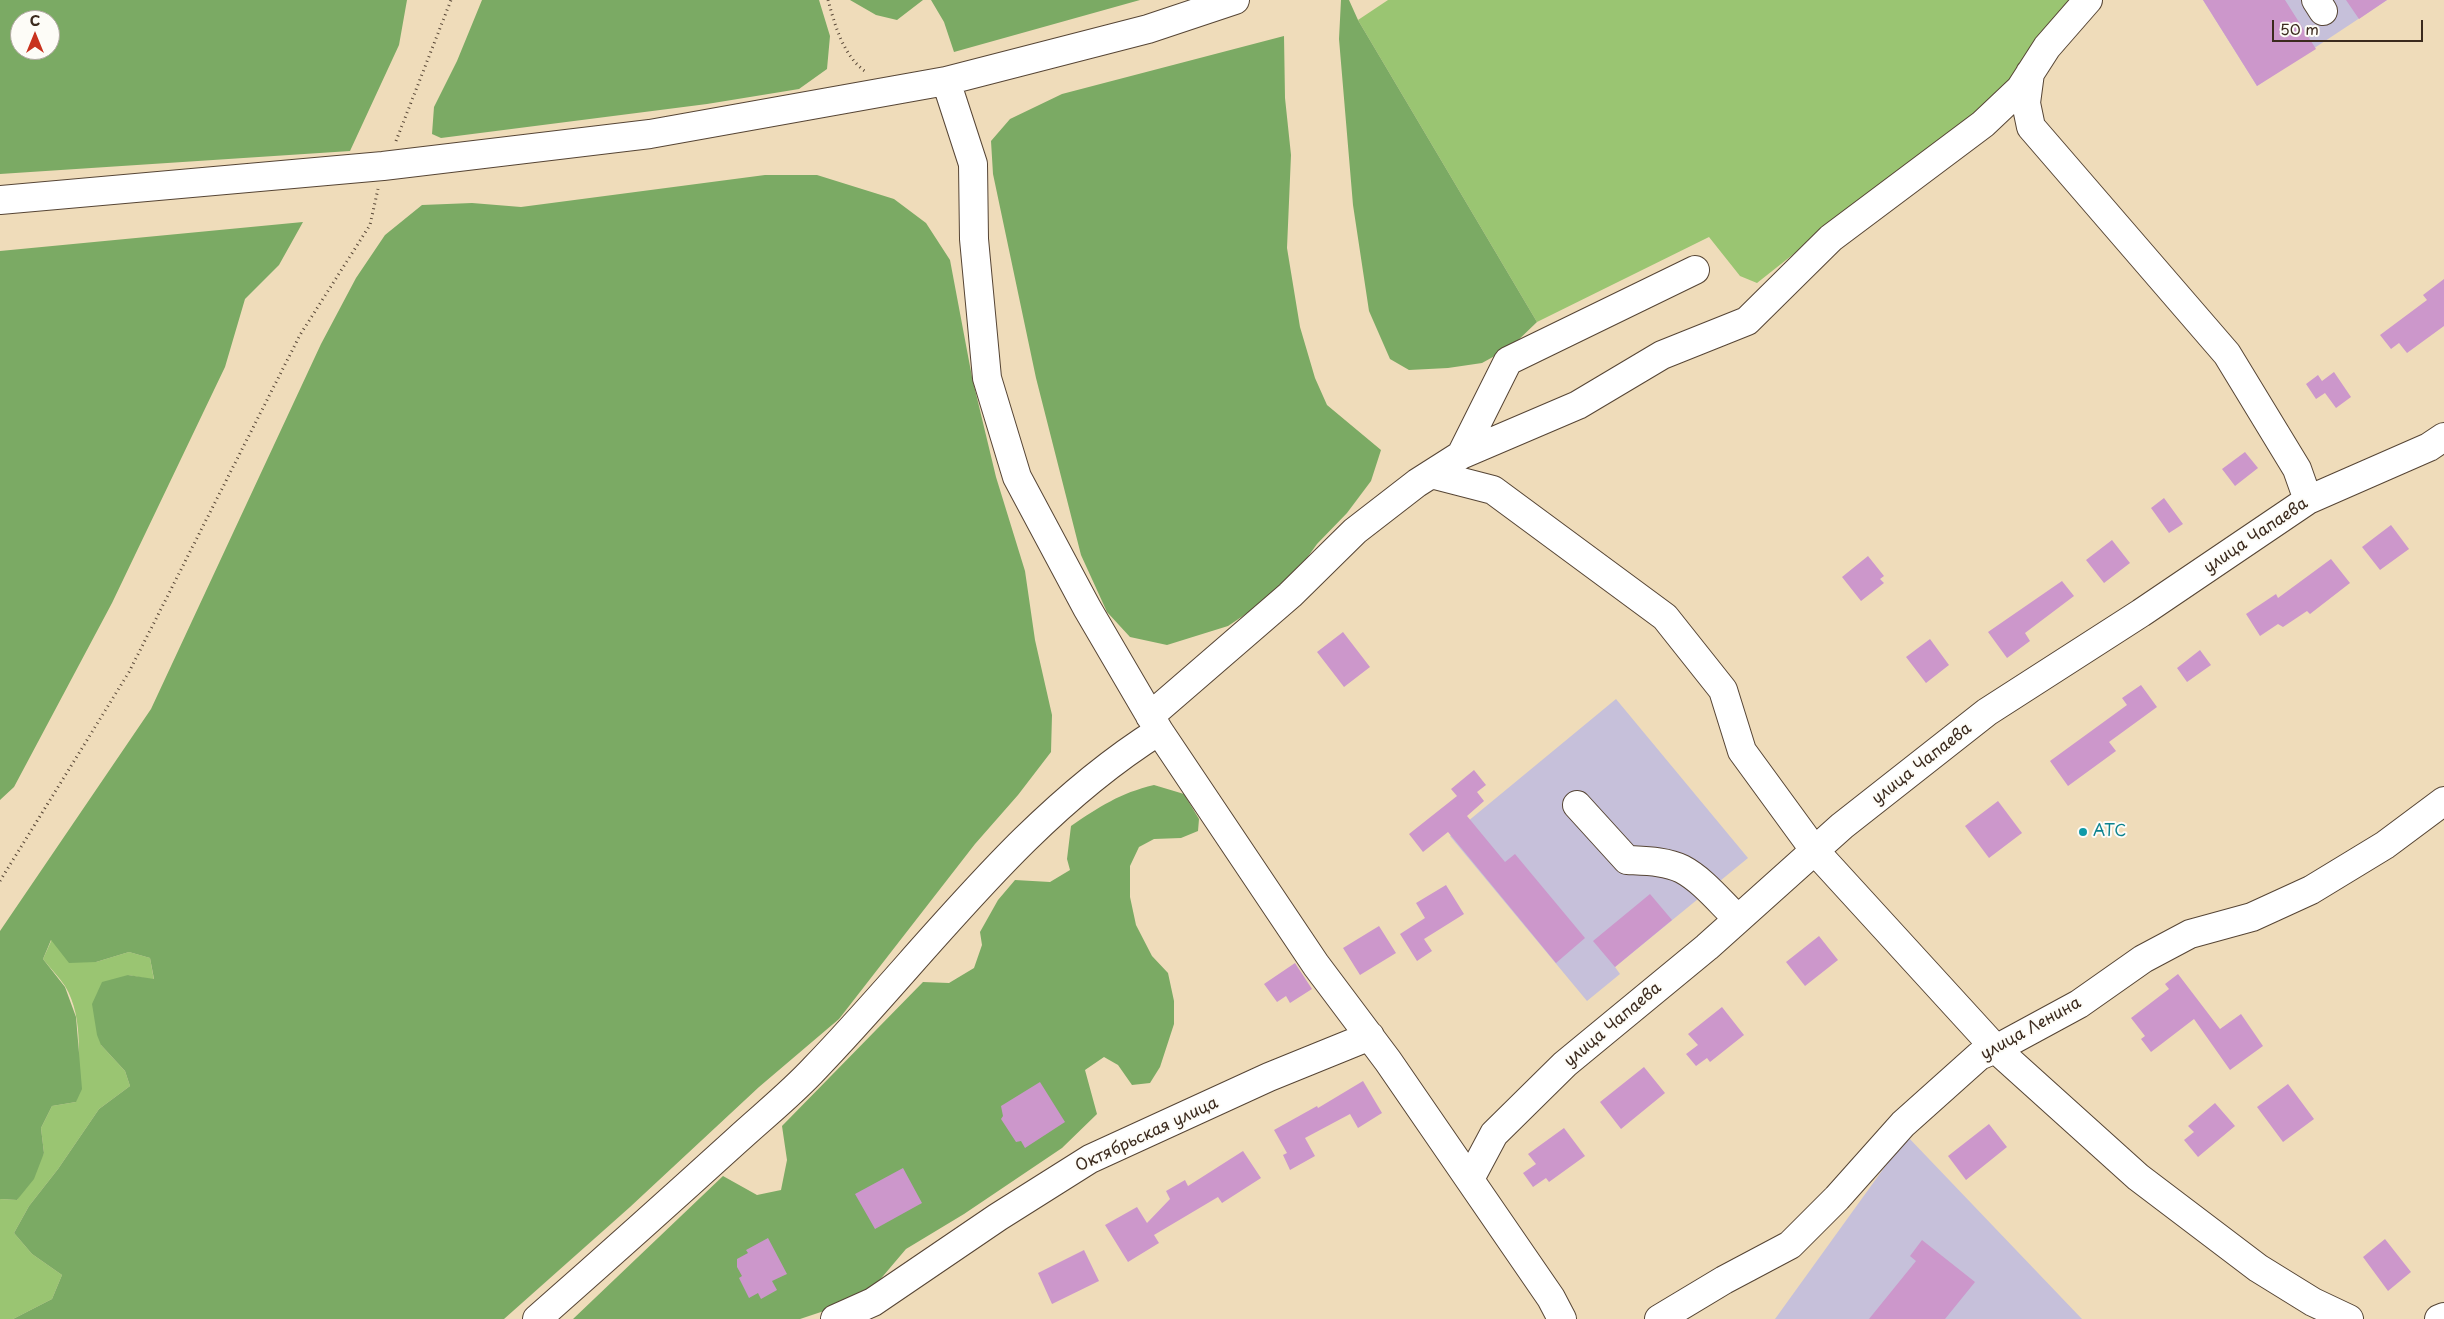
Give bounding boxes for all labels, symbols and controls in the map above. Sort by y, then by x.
north arrow [10,10,60,60]
text: С [30,10,40,31]
scale bar [2274,10,2425,42]
text: 50 m [2280,17,2319,40]
street label: улица Чапаева [2200,494,2312,578]
street label: улица Чапаева [1868,719,1976,809]
place label: АТС [2093,822,2126,842]
marker: АТС [2077,826,2089,838]
street label: улица Чапаева [1560,979,1666,1071]
street label: улица Ленина [1977,993,2085,1065]
street label: Октябрьская улица [1073,1093,1221,1177]

